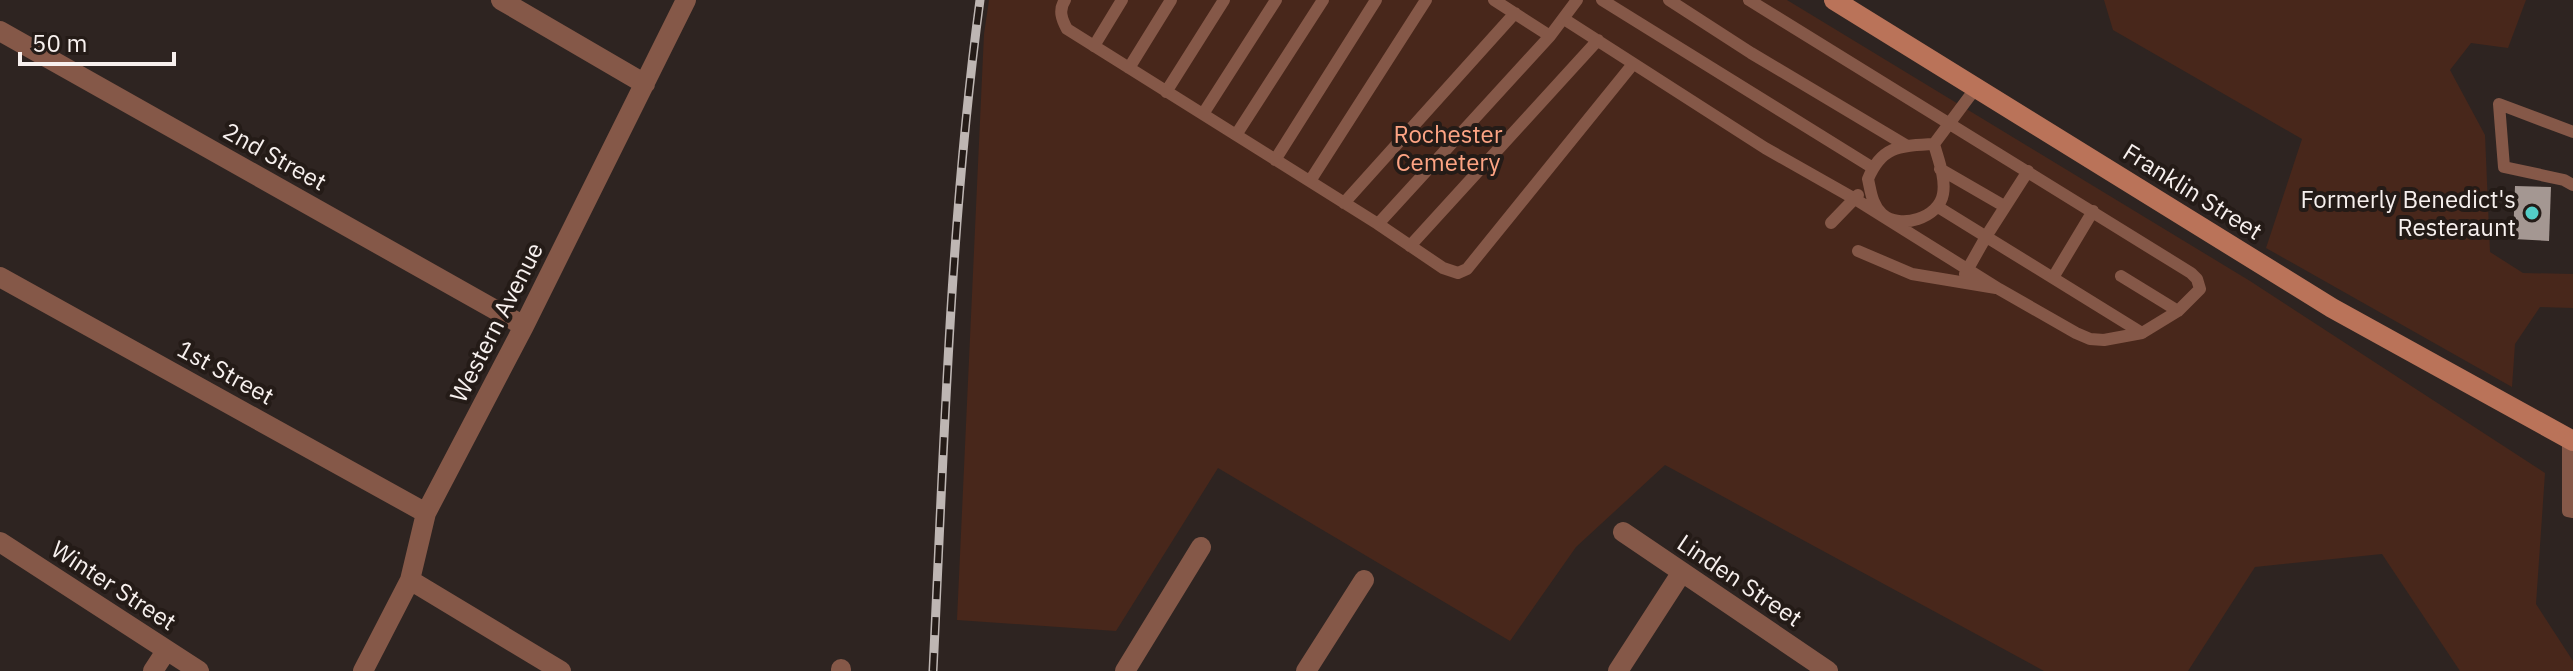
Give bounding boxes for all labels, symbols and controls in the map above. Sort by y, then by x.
scale bar [20,16,174,66]
text: 50 m [32,27,87,59]
street label: 2nd Street [218,115,332,197]
park label: Rochester Cemetery [1393,118,1503,178]
street label: Franklin Street [2117,135,2269,247]
place label: Formerly Benedict's Resteraunt [2301,183,2516,243]
marker: Formerly Benedict's Resteraunt [2523,204,2541,222]
street label: Western Avenue [442,237,550,407]
street label: 1st Street [172,332,280,412]
street label: Linden Street [1671,527,1809,633]
street label: Winter Street [45,533,183,637]

